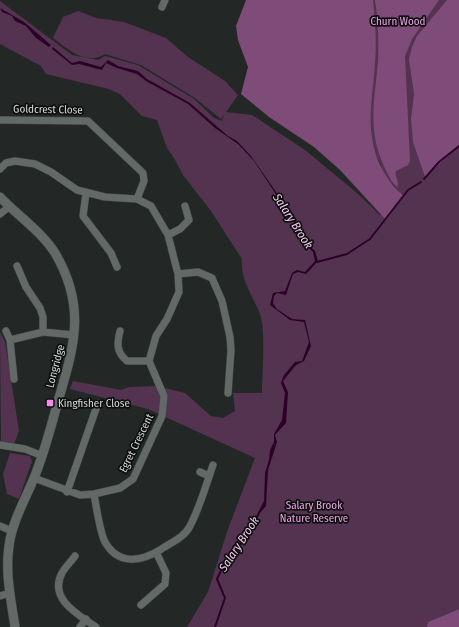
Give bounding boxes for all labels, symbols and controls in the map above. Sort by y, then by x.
park label: Churn Wood [371,15,425,28]
street label: Goldcrest Close [13,102,83,117]
water label: Salary Brook [270,190,316,251]
street label: Longridge [43,343,67,389]
place label: Kingfisher Close [58,397,130,410]
marker: Kingfisher Close [45,398,55,408]
street label: Egret Crescent [117,411,156,475]
park label: Salary Brook Nature Reserve [280,499,348,525]
water label: Salary Brook [216,514,262,575]

